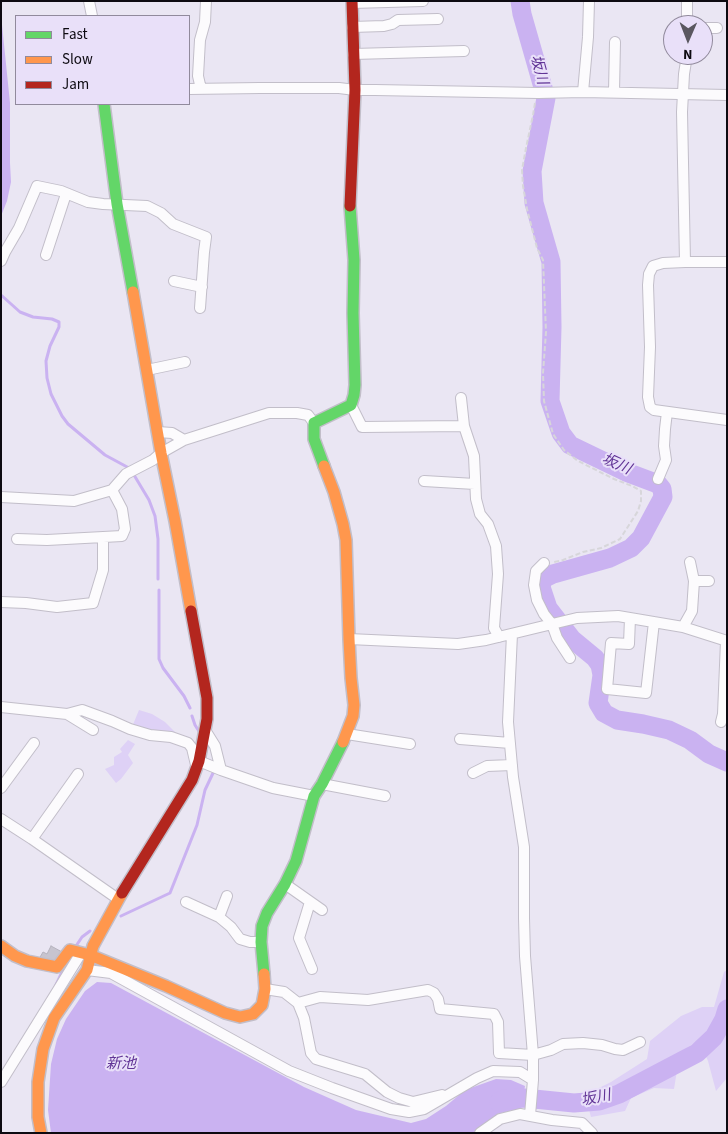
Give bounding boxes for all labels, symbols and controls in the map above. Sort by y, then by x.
legend [15,15,190,105]
north arrow [663,15,713,65]
text: Fast [62,24,88,45]
text: N [683,44,693,64]
text: Slow [62,49,93,70]
water label: 坂川 [525,53,551,87]
text: Jam [62,74,89,95]
water label: 坂川 [599,451,633,479]
water label: 新池 [106,1056,136,1074]
water label: 坂川 [579,1087,613,1111]

